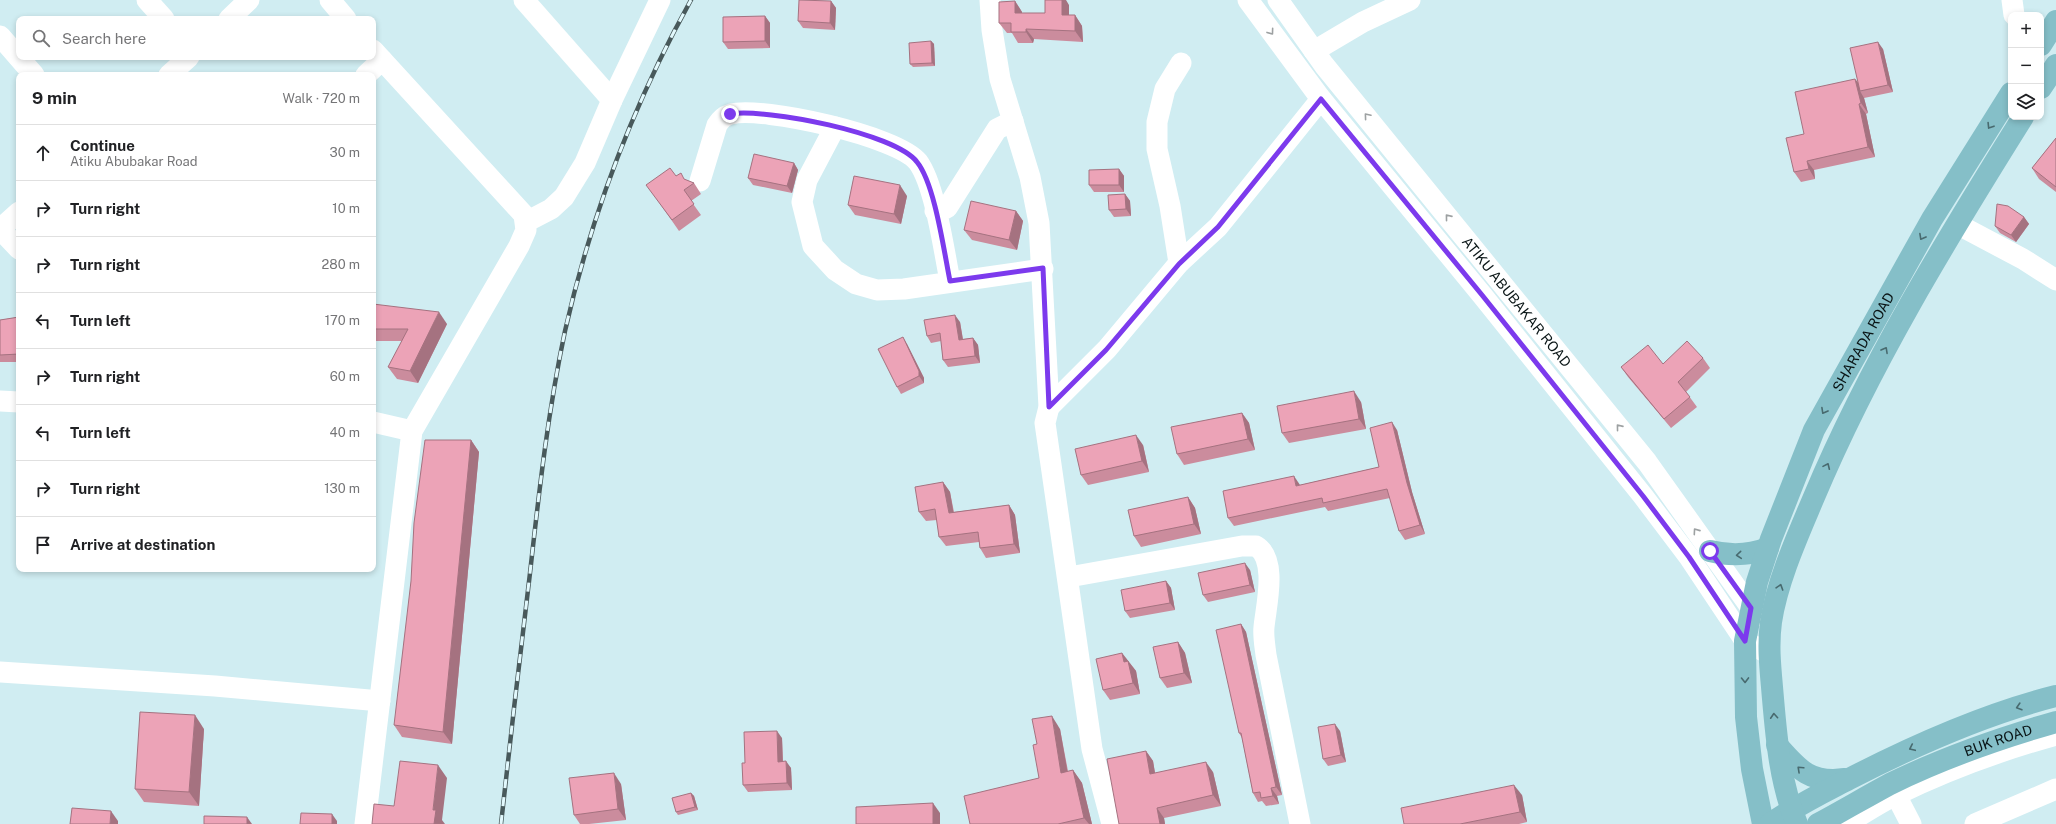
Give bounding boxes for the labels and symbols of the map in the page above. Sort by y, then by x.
one-way arrow [1266,27,1273,34]
route end [721,105,739,123]
one-way arrow [1364,113,1371,120]
one-way arrow [1988,122,1995,129]
one-way arrow [1445,215,1452,222]
street label: ATIKU ABUBAKAR ROAD [1459,233,1574,370]
one-way arrow [1920,233,1927,240]
street label: SHARADA ROAD [1829,290,1897,394]
one-way arrow [1881,347,1888,354]
one-way arrow [1822,407,1829,414]
one-way arrow [1616,424,1623,431]
one-way arrow [1823,463,1831,470]
one-way arrow [1693,528,1701,535]
route start [1701,542,1719,560]
one-way arrow [1736,550,1742,559]
one-way arrow [1776,584,1784,591]
one-way arrow [1741,677,1749,683]
one-way arrow [2015,702,2022,711]
one-way arrow [1769,713,1778,719]
street label: BUK ROAD [1962,722,2034,759]
one-way arrow [1908,743,1916,751]
one-way arrow [1798,767,1805,774]

